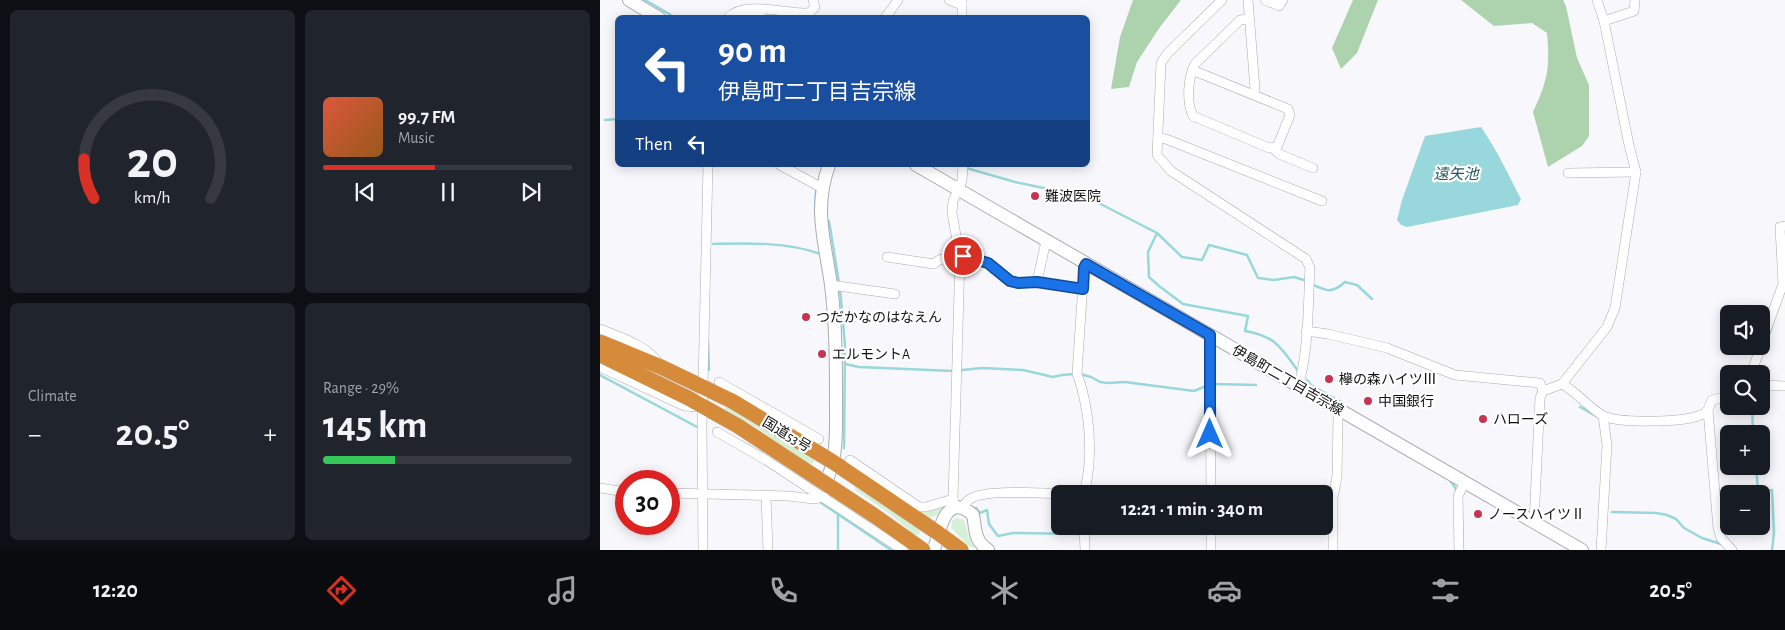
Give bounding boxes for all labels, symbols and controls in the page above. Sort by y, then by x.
text: 90 m [718,34,787,69]
icon: left [635,35,700,100]
text: 伊島町二丁目吉宗線 [718,81,916,103]
text: 99.7 FM [398,108,455,127]
text: Music [398,130,434,146]
icon: left [683,130,711,158]
text: 20 [127,135,178,187]
text: Then [635,135,673,154]
water label: 遠矢池 [1433,166,1480,182]
icon: previous [351,178,379,206]
icon: pause [434,178,462,206]
icon: next [517,178,545,206]
text: km/h [134,189,171,207]
place label: 難波医院 [1045,189,1101,204]
marker: 難波医院 [1029,190,1041,202]
pin [942,235,984,277]
icon: arrive [949,242,977,270]
map controls [1720,305,1770,535]
button: sound [1720,305,1770,355]
place label: つだかなのはなえん [816,310,942,325]
marker: つだかなのはなえん [800,311,812,323]
street label: 伊島町二丁目吉宗線 [1229,342,1346,418]
marker: エルモントA [816,348,828,360]
place label: エルモントA [832,348,910,362]
button: search [1720,365,1770,415]
place label: 欅の森ハイツⅢ [1339,371,1437,387]
marker: 欅の森ハイツⅢ [1323,373,1335,385]
text: Range · 29% [323,380,399,396]
text: Climate [28,388,77,404]
place label: 中国銀行 [1378,394,1434,409]
marker: 中国銀行 [1362,395,1374,407]
text: 145 km [323,407,427,445]
position arrow [1183,407,1235,459]
place label: ハローズ [1493,411,1548,427]
marker: ハローズ [1477,413,1489,425]
street label: 国道53号 [760,414,814,455]
text: 20.5° [116,415,189,453]
text: − [28,421,41,449]
text: + [264,421,277,449]
button: + [1720,425,1770,475]
speed limit sign: 30 [615,470,680,535]
button: − [1720,485,1770,535]
text: 12:21 · 1 min · 340 m [1121,500,1263,519]
marker: ノースハイツⅡ [1472,508,1484,520]
place label: ノースハイツⅡ [1488,508,1585,522]
icon: directions [324,573,359,608]
icon: music [545,573,580,608]
icon: phone [766,573,801,608]
icon: climate [987,573,1022,608]
icon: car [1207,573,1242,608]
icon: filters [1428,573,1463,608]
text: 12:20 [93,579,138,601]
text: 20.5° [1649,579,1692,601]

